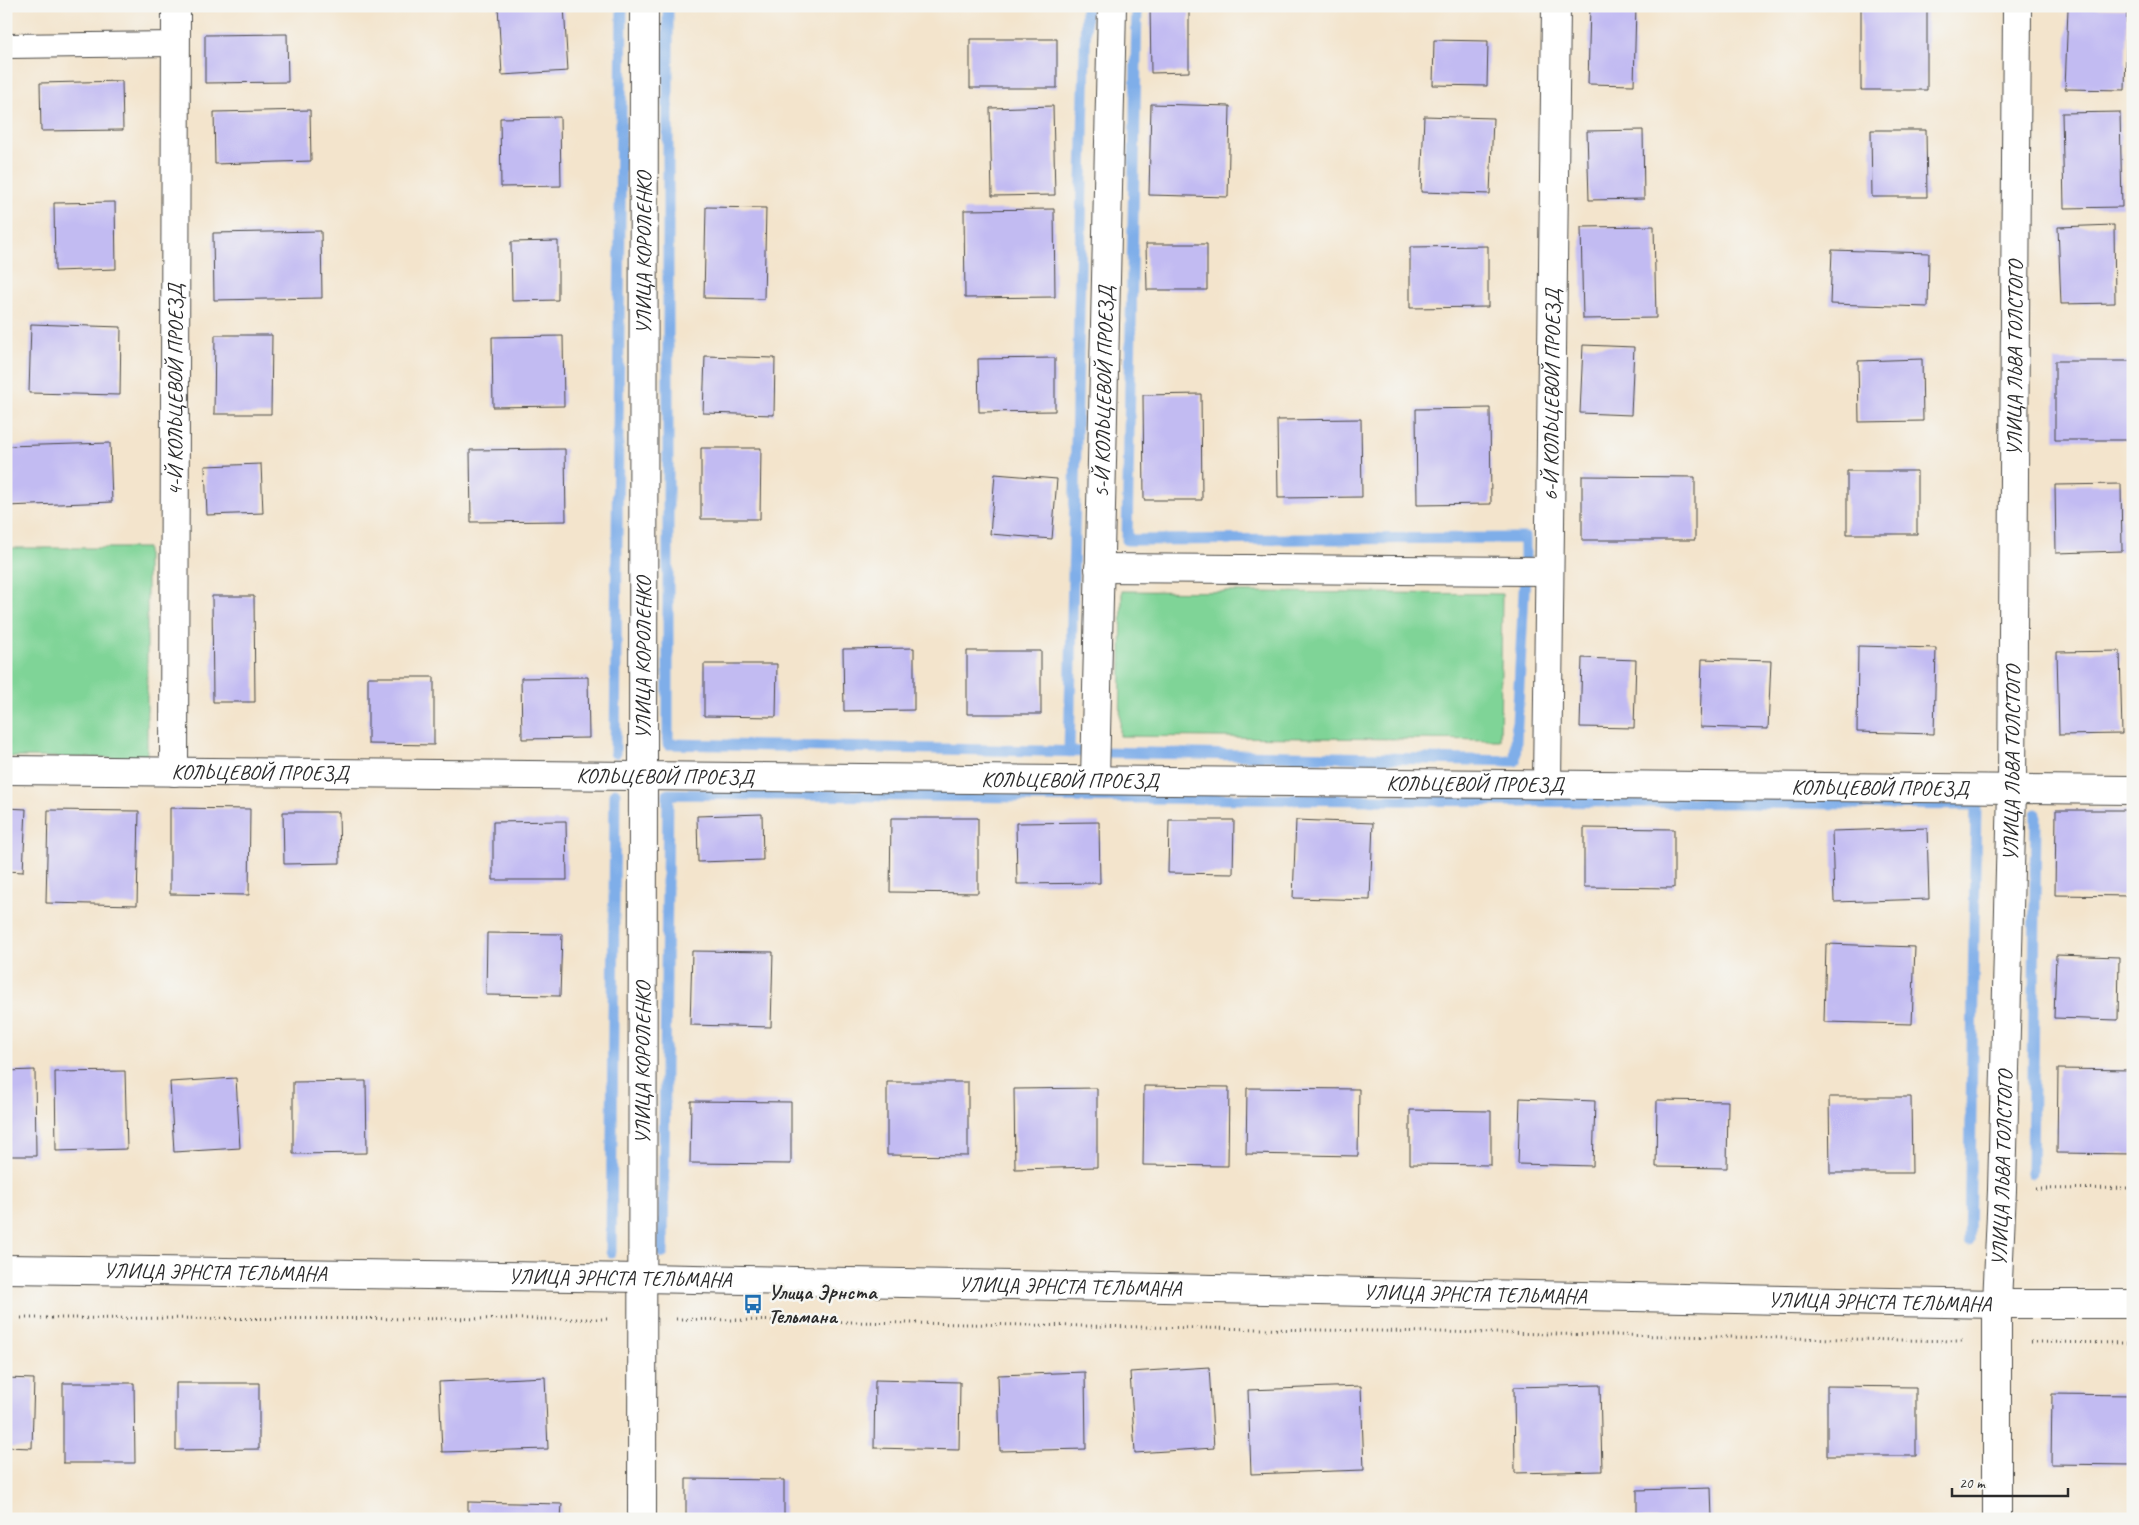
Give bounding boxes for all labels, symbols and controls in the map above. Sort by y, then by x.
street label: УЛИЦА КОРОЛЕНКО [631,169,657,334]
street label: УЛИЦА ЛЬВА ТОЛСТОГО [2001,258,2028,456]
street label: 4-Й КОЛЬЦЕВОЙ ПРОЕЗД [162,282,188,496]
street label: 5-Й КОЛЬЦЕВОЙ ПРОЕЗД [1088,284,1119,498]
street label: 6-Й КОЛЬЦЕВОЙ ПРОЕЗД [1537,287,1566,501]
street label: УЛИЦА КОРОЛЕНКО [630,574,656,739]
street label: УЛИЦА ЛЬВА ТОЛСТОГО [1997,663,2026,861]
street label: КОЛЬЦЕВОЙ ПРОЕЗД [171,759,350,786]
street label: КОЛЬЦЕВОЙ ПРОЕЗД [576,762,755,790]
street label: КОЛЬЦЕВОЙ ПРОЕЗД [981,766,1160,794]
street label: КОЛЬЦЕВОЙ ПРОЕЗД [1386,770,1565,798]
street label: КОЛЬЦЕВОЙ ПРОЕЗД [1791,774,1970,801]
street label: УЛИЦА КОРОЛЕНКО [629,979,656,1144]
street label: УЛИЦА ЛЬВА ТОЛСТОГО [1986,1067,2018,1266]
street label: УЛИЦА ЭРНСТА ТЕЛЬМАНА [103,1257,328,1287]
street label: УЛИЦА ЭРНСТА ТЕЛЬМАНА [508,1263,733,1293]
street label: УЛИЦА ЭРНСТА ТЕЛЬМАНА [958,1271,1183,1301]
place label: Улица Эрнста Тельмана [768,1279,878,1329]
street label: УЛИЦА ЭРНСТА ТЕЛЬМАНА [1363,1279,1588,1309]
street label: УЛИЦА ЭРНСТА ТЕЛЬМАНА [1768,1287,1993,1317]
bus stop icon: Улица Эрнста Тельмана [742,1293,764,1315]
scale bar [1952,1465,2068,1497]
text: 20 m [1959,1474,1986,1493]

